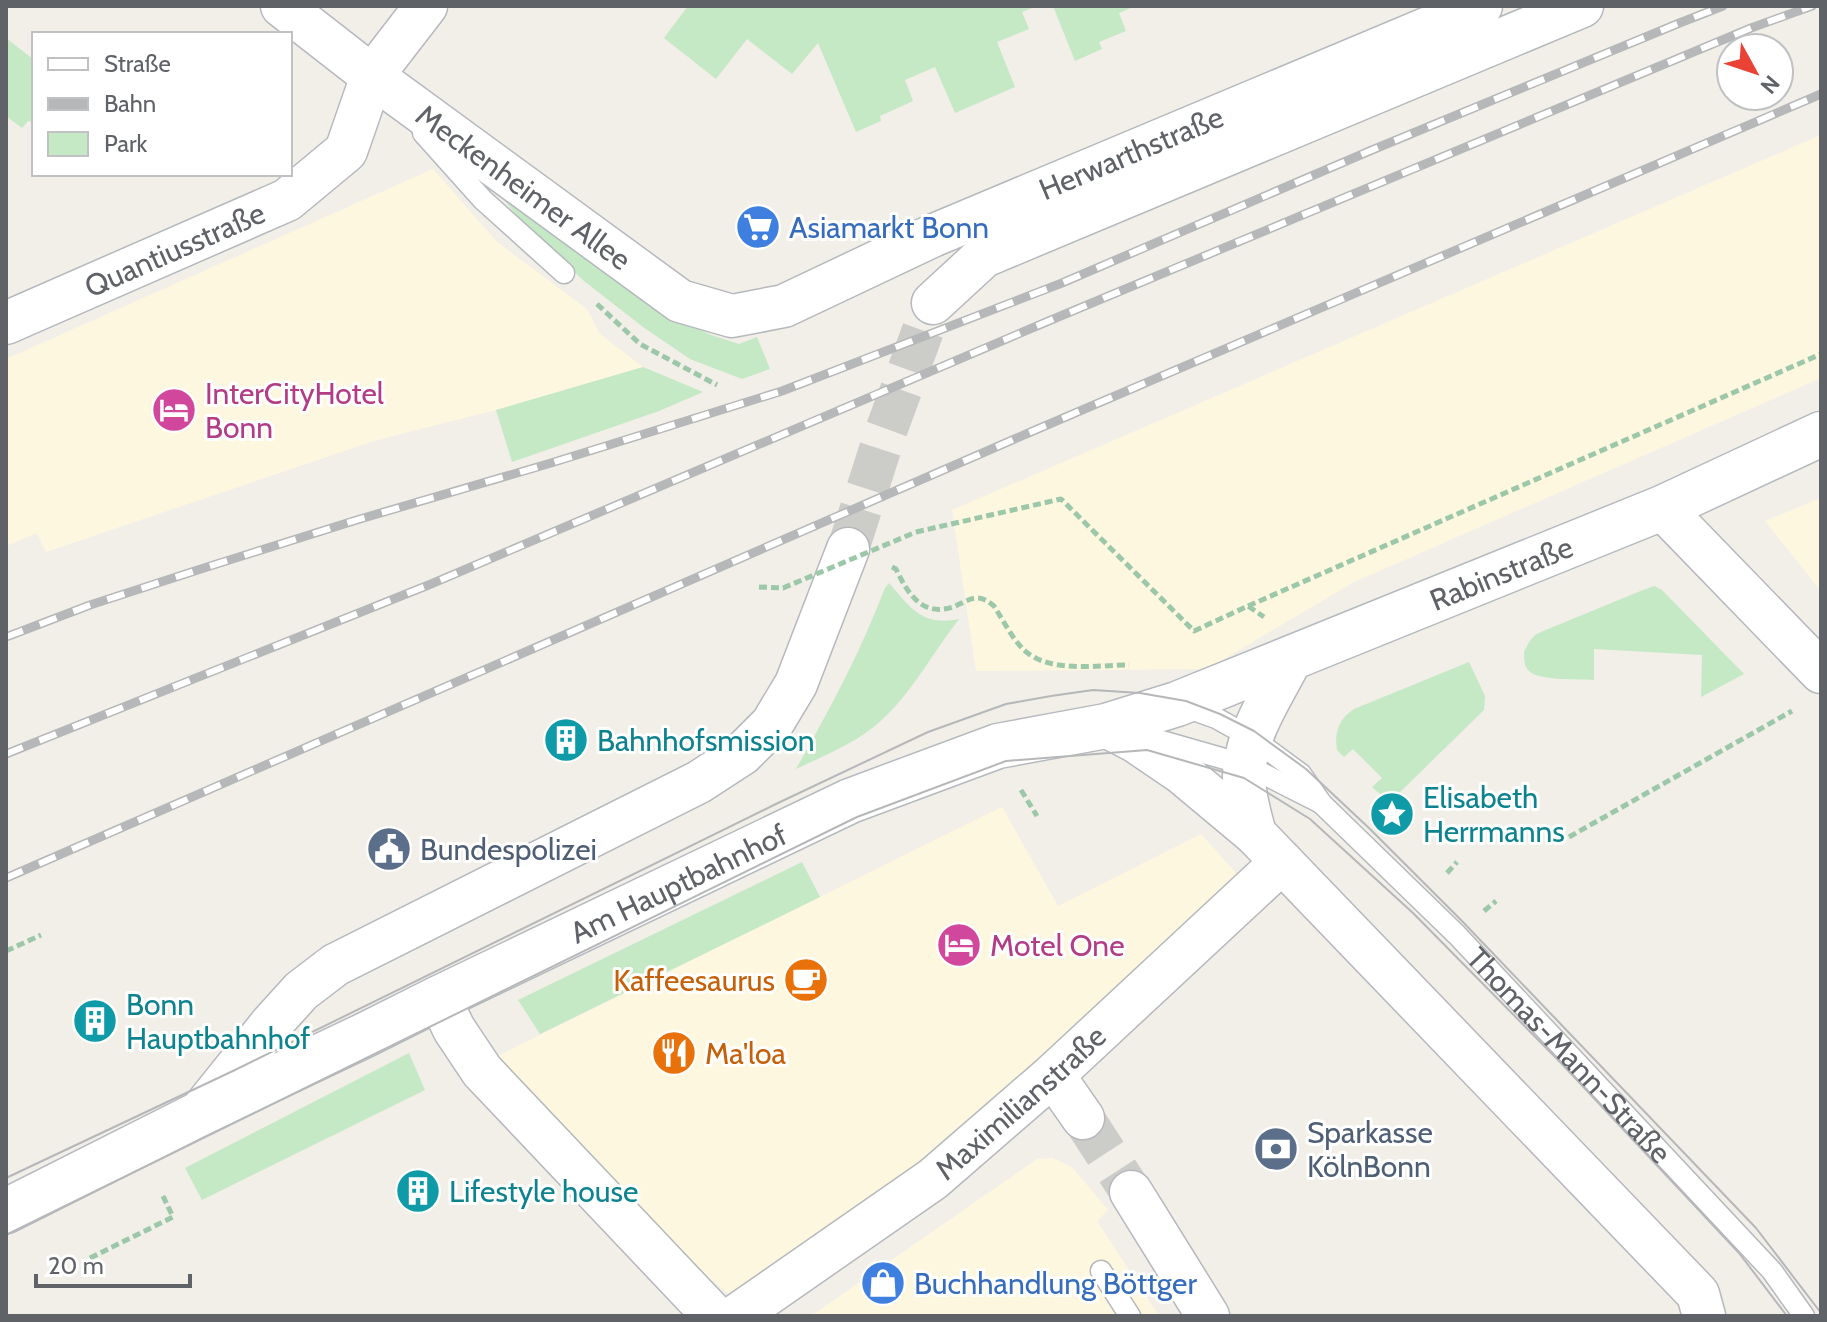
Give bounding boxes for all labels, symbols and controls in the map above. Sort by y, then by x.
legend [32,32,292,176]
north arrow [1715,32,1795,112]
text: Straße [104,49,171,78]
text: N [1755,70,1785,99]
text: Bahn [104,89,156,118]
street label: Meckenheimer Allee [409,96,638,278]
street label: Herwarthstraße [1033,98,1229,208]
text: Park [104,129,147,158]
street label: Quantiusstraße [79,194,270,305]
supermarket icon: Asiamarkt Bonn [734,203,782,251]
place label: Asiamarkt Bonn [789,209,989,246]
place label: InterCityHotel Bonn [205,375,384,446]
hotel icon: InterCityHotel Bonn [150,386,198,434]
street label: Rabinstraße [1424,528,1578,618]
building icon: Bahnhofsmission [542,716,590,764]
place label: Bahnhofsmission [597,722,814,759]
place label: Elisabeth Herrmanns [1423,779,1565,850]
place icon: Elisabeth Herrmanns [1368,790,1416,838]
street label: Am Hauptbahnhof [564,816,793,951]
public building icon: Bundespolizei [365,825,413,873]
place label: Bundespolizei [420,831,597,868]
hotel icon: Motel One [935,921,983,969]
place label: Motel One [990,927,1125,964]
street label: Thomas-Mann-Straße [1459,939,1680,1171]
cafe icon: Kaffeesaurus [782,956,830,1004]
place label: Kaffeesaurus [613,962,775,999]
place label: Bonn Hauptbahnhof [126,986,310,1057]
building icon: Bonn Hauptbahnhof [71,997,119,1045]
street label: Maximilianstraße [927,1017,1113,1187]
restaurant icon: Ma'loa [650,1029,698,1077]
place label: Ma'loa [705,1035,787,1072]
place label: Sparkasse KölnBonn [1307,1114,1433,1185]
bank icon: Sparkasse KölnBonn [1252,1125,1300,1173]
building icon: Lifestyle house [394,1167,442,1215]
place label: Lifestyle house [449,1173,638,1210]
scale bar [36,1238,190,1288]
text: 20 m [48,1251,104,1280]
shop icon: Buchhandlung Böttger [859,1259,907,1307]
place label: Buchhandlung Böttger [914,1265,1197,1302]

